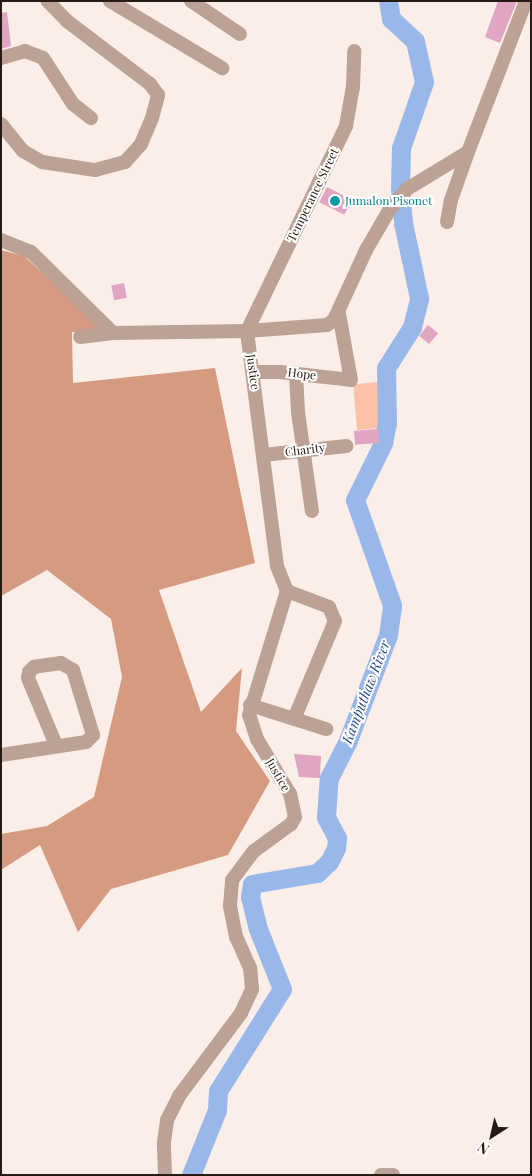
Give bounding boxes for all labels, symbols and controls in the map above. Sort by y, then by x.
street label: Temperance Street [284,146,342,244]
place label: Jumalon Pisonet [345,194,432,208]
marker: Jumalon Pisonet [329,195,341,207]
street label: Justice [243,353,263,391]
street label: Hope [287,365,317,383]
street label: Charity [284,440,326,460]
water label: Kamputhaw River [339,638,393,746]
street label: Justice [263,756,293,794]
north arrow [467,1111,517,1161]
text: N [474,1138,493,1159]

